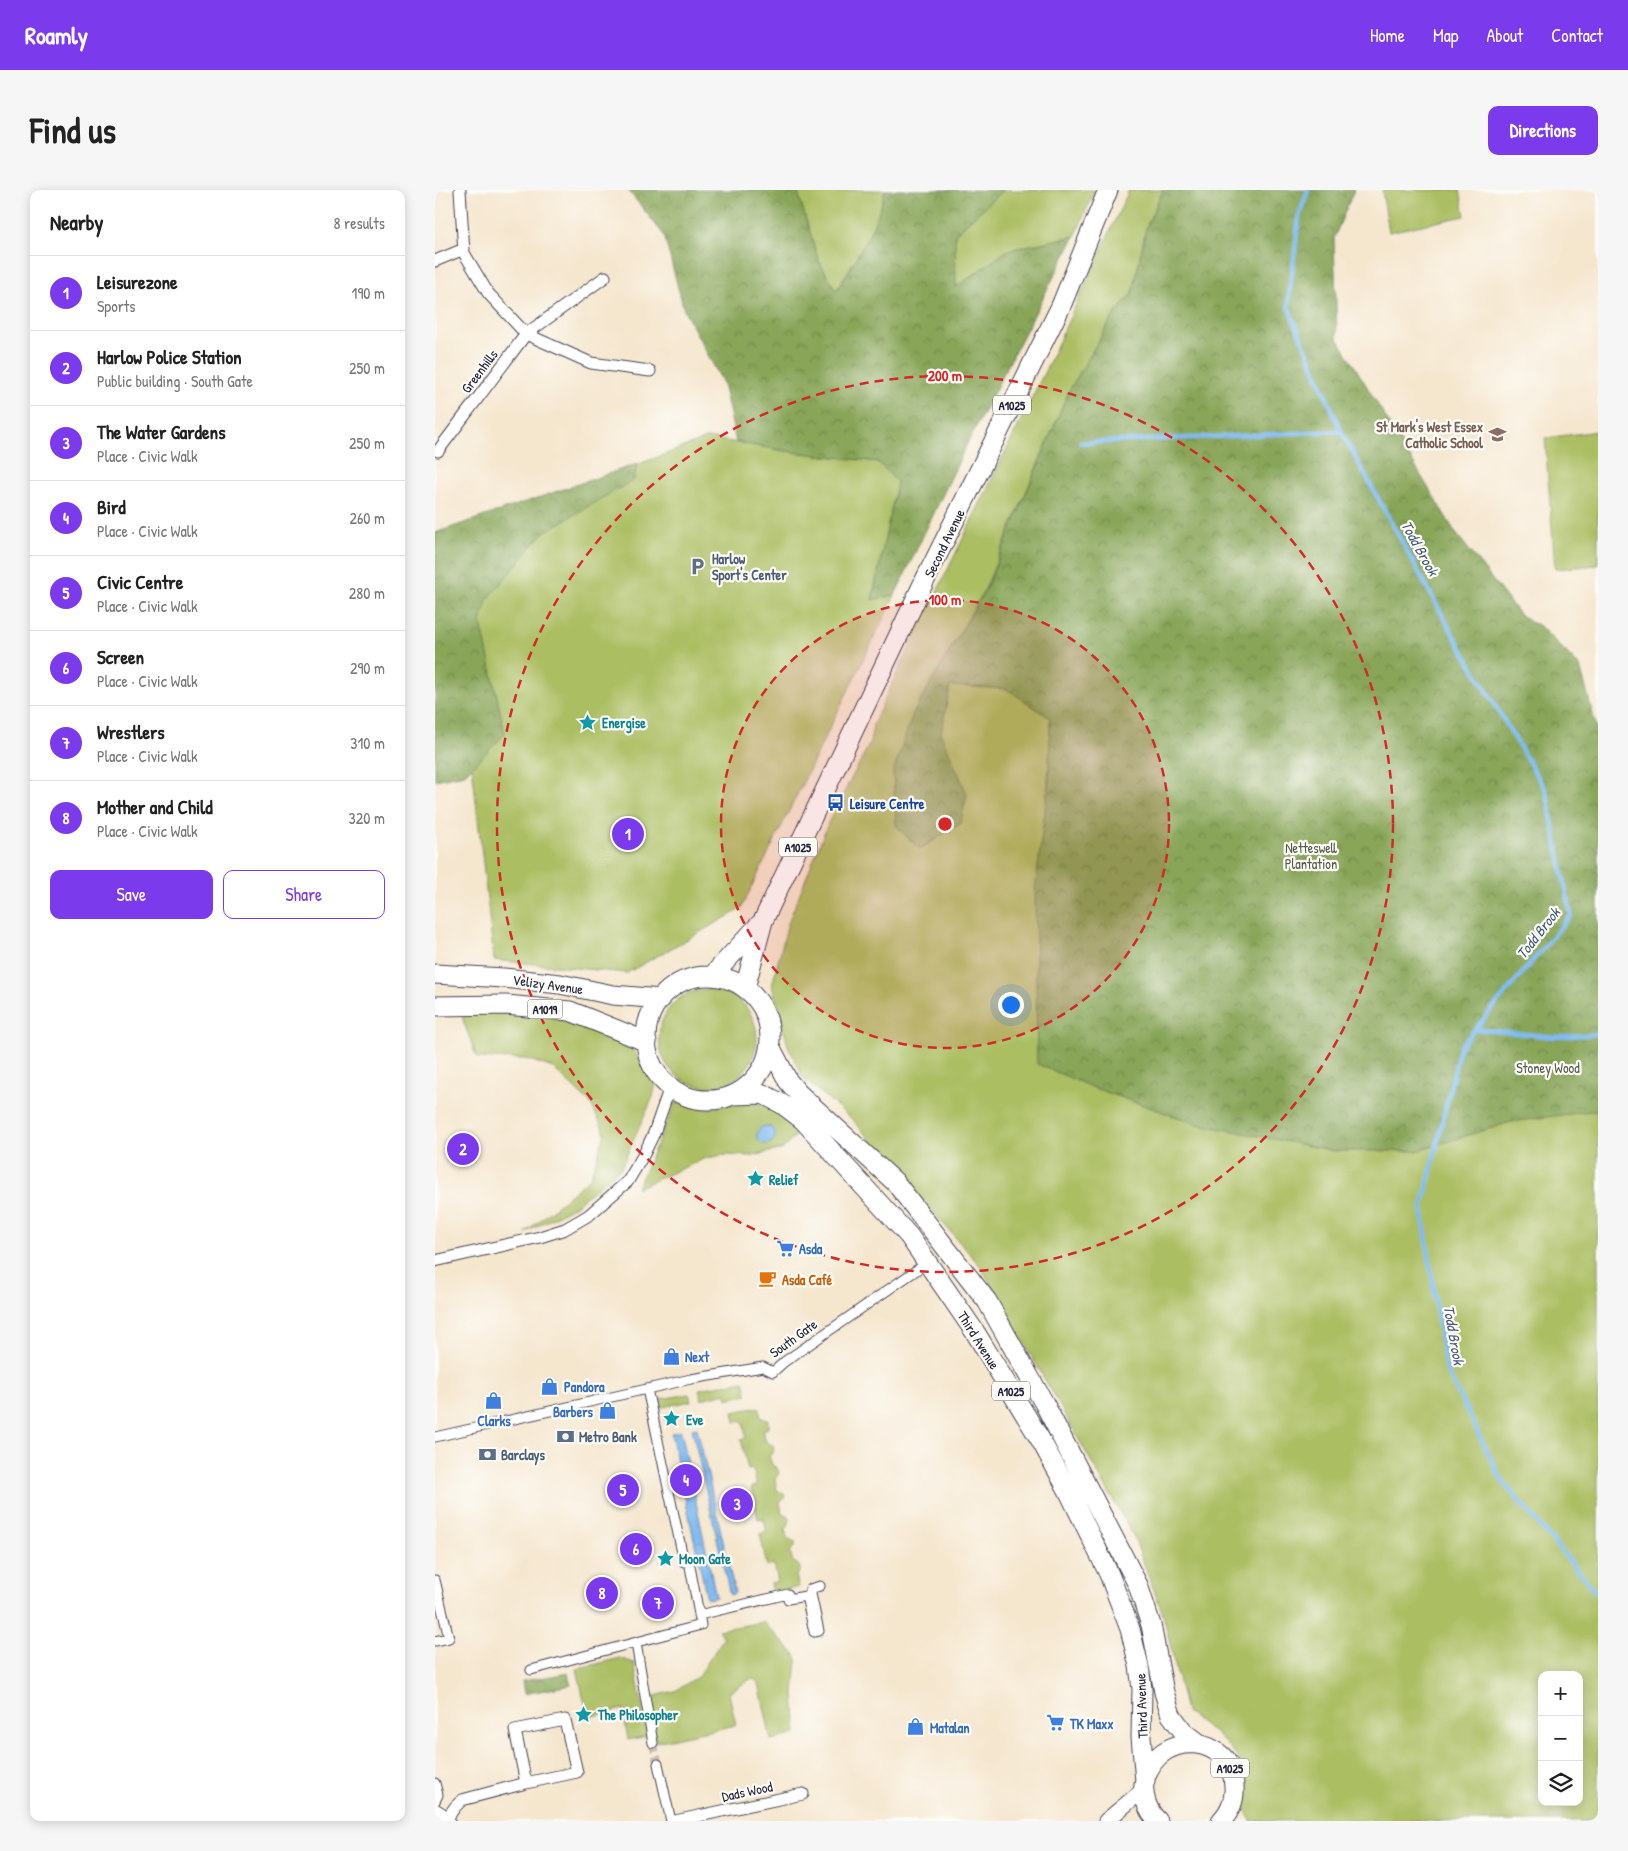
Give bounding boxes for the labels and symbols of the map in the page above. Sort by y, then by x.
street label: Greenhills [456,345,502,397]
text: 200 m [928,365,962,386]
road number: A1025 [993,396,1031,414]
place label: St Mark's West Essex Catholic School [1376,417,1483,452]
school or university icon: St Mark's West Essex Catholic School [1487,424,1507,444]
street label: Second Avenue [919,505,969,580]
water label: Todd Brook [1396,517,1445,581]
place label: Harlow Sport's Center [712,549,787,586]
parking icon: Harlow Sport's Center [688,556,708,576]
text: 100 m [929,589,961,610]
place icon: Energise [578,712,598,732]
place label: Energise [602,713,646,734]
bus stop icon: Leisure Centre [826,793,846,813]
place label: Leisure Centre [850,794,925,813]
pin: 1 [612,815,644,853]
centre of rings [936,815,954,833]
road number: A1025 [779,838,817,856]
park label: Netteswell Plantation [1285,838,1338,873]
water label: Todd Brook [1511,902,1566,963]
street label: Velizy Avenue [511,970,585,999]
your location [998,992,1024,1018]
road number: A1019 [527,1000,563,1019]
park label: Stoney Wood [1516,1058,1580,1078]
pin: 2 [447,1130,479,1168]
place icon: Relief [745,1169,765,1189]
place label: Relief [769,1170,799,1189]
supermarket icon: Asda [775,1238,795,1258]
place label: Asda [799,1239,823,1258]
cafe icon: Asda Café [758,1269,778,1289]
place label: Asda Café [782,1270,833,1289]
water label: Todd Brook [1438,1304,1470,1368]
street label: Third Avenue [954,1307,1005,1373]
street label: South Gate [765,1314,821,1362]
shop icon: Next [661,1346,681,1366]
place label: Next [685,1347,710,1366]
shop icon: Pandora [540,1376,560,1396]
place label: Pandora [564,1377,605,1396]
road number: A1025 [992,1382,1030,1400]
shop icon: Clarks [484,1390,504,1410]
shop icon: Barbers [597,1401,617,1421]
place label: Barbers [553,1402,594,1421]
place icon: Eve [662,1409,682,1429]
place label: Eve [686,1410,704,1429]
place label: Clarks [477,1411,511,1430]
bank icon: Metro Bank [555,1426,575,1446]
place label: Metro Bank [579,1427,637,1446]
bank icon: Barclays [477,1444,497,1464]
place label: Barclays [501,1445,546,1466]
pin: 4 [670,1461,702,1499]
pin: 5 [607,1471,639,1509]
pin: 3 [721,1485,753,1523]
pin: 6 [620,1530,652,1568]
place icon: Moon Gate [655,1548,675,1568]
place label: Moon Gate [679,1549,731,1568]
pin: 8 [586,1574,618,1612]
pin: 7 [642,1584,674,1622]
street label: Third Avenue [1130,1673,1152,1739]
place icon: The Philosopher [574,1704,594,1724]
place label: The Philosopher [597,1705,679,1726]
supermarket icon: TK Maxx [1046,1713,1066,1733]
place label: TK Maxx [1069,1714,1113,1733]
shop icon: Matalan [906,1717,926,1737]
place label: Matalan [930,1718,970,1737]
road number: A1025 [1211,1759,1249,1778]
street label: Dads Wood [720,1776,775,1806]

